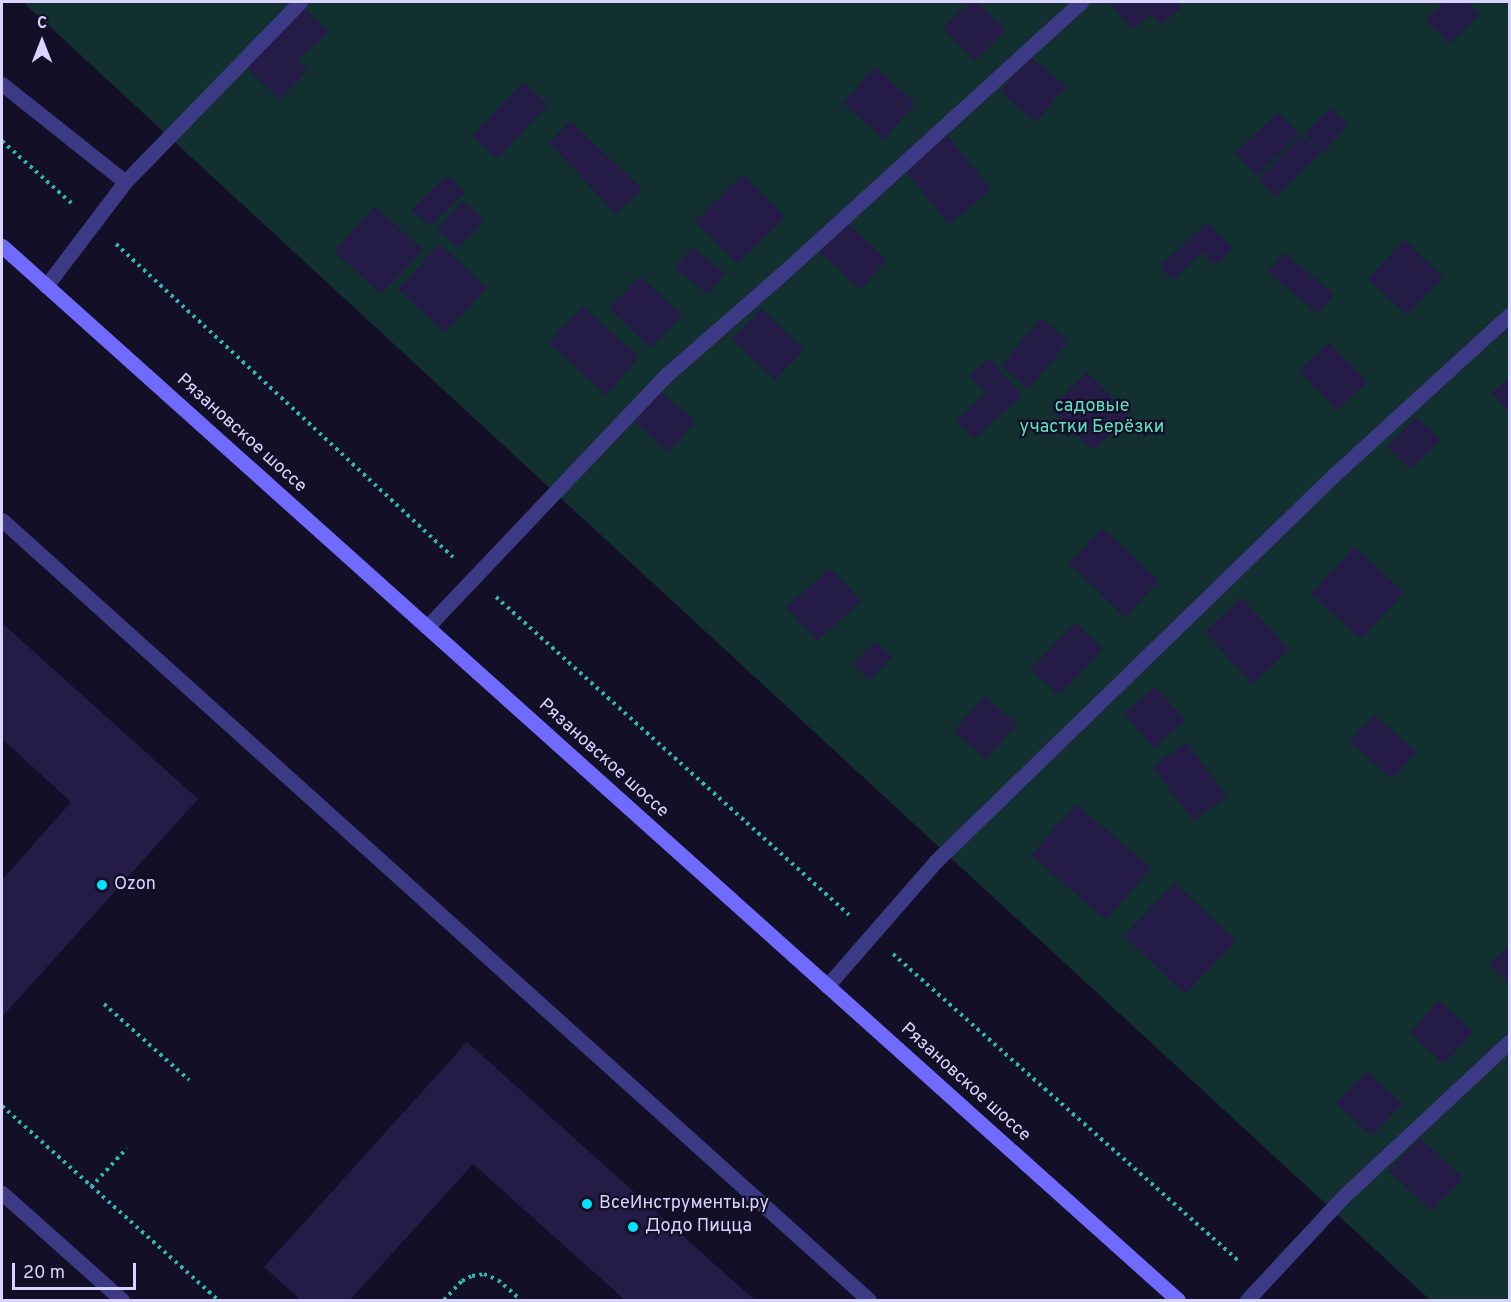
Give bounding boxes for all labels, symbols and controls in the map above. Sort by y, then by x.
north arrow [12,12,72,72]
text: С [37,14,47,34]
street label: Рязановское шоссе [172,370,310,498]
park label: садовые участки Берёзки [1020,397,1164,440]
street label: Рязановское шоссе [534,695,672,823]
place label: Ozon [114,874,156,896]
marker: Ozon [95,878,109,892]
street label: Рязановское шоссе [896,1019,1034,1147]
place label: ВсеИнструменты.ру [599,1193,769,1215]
marker: ВсеИнструменты.ру [580,1197,594,1211]
place label: Додо Пицца [645,1216,752,1238]
marker: Додо Пицца [626,1220,640,1234]
scale bar [15,1251,140,1289]
text: 20 m [23,1262,65,1285]

